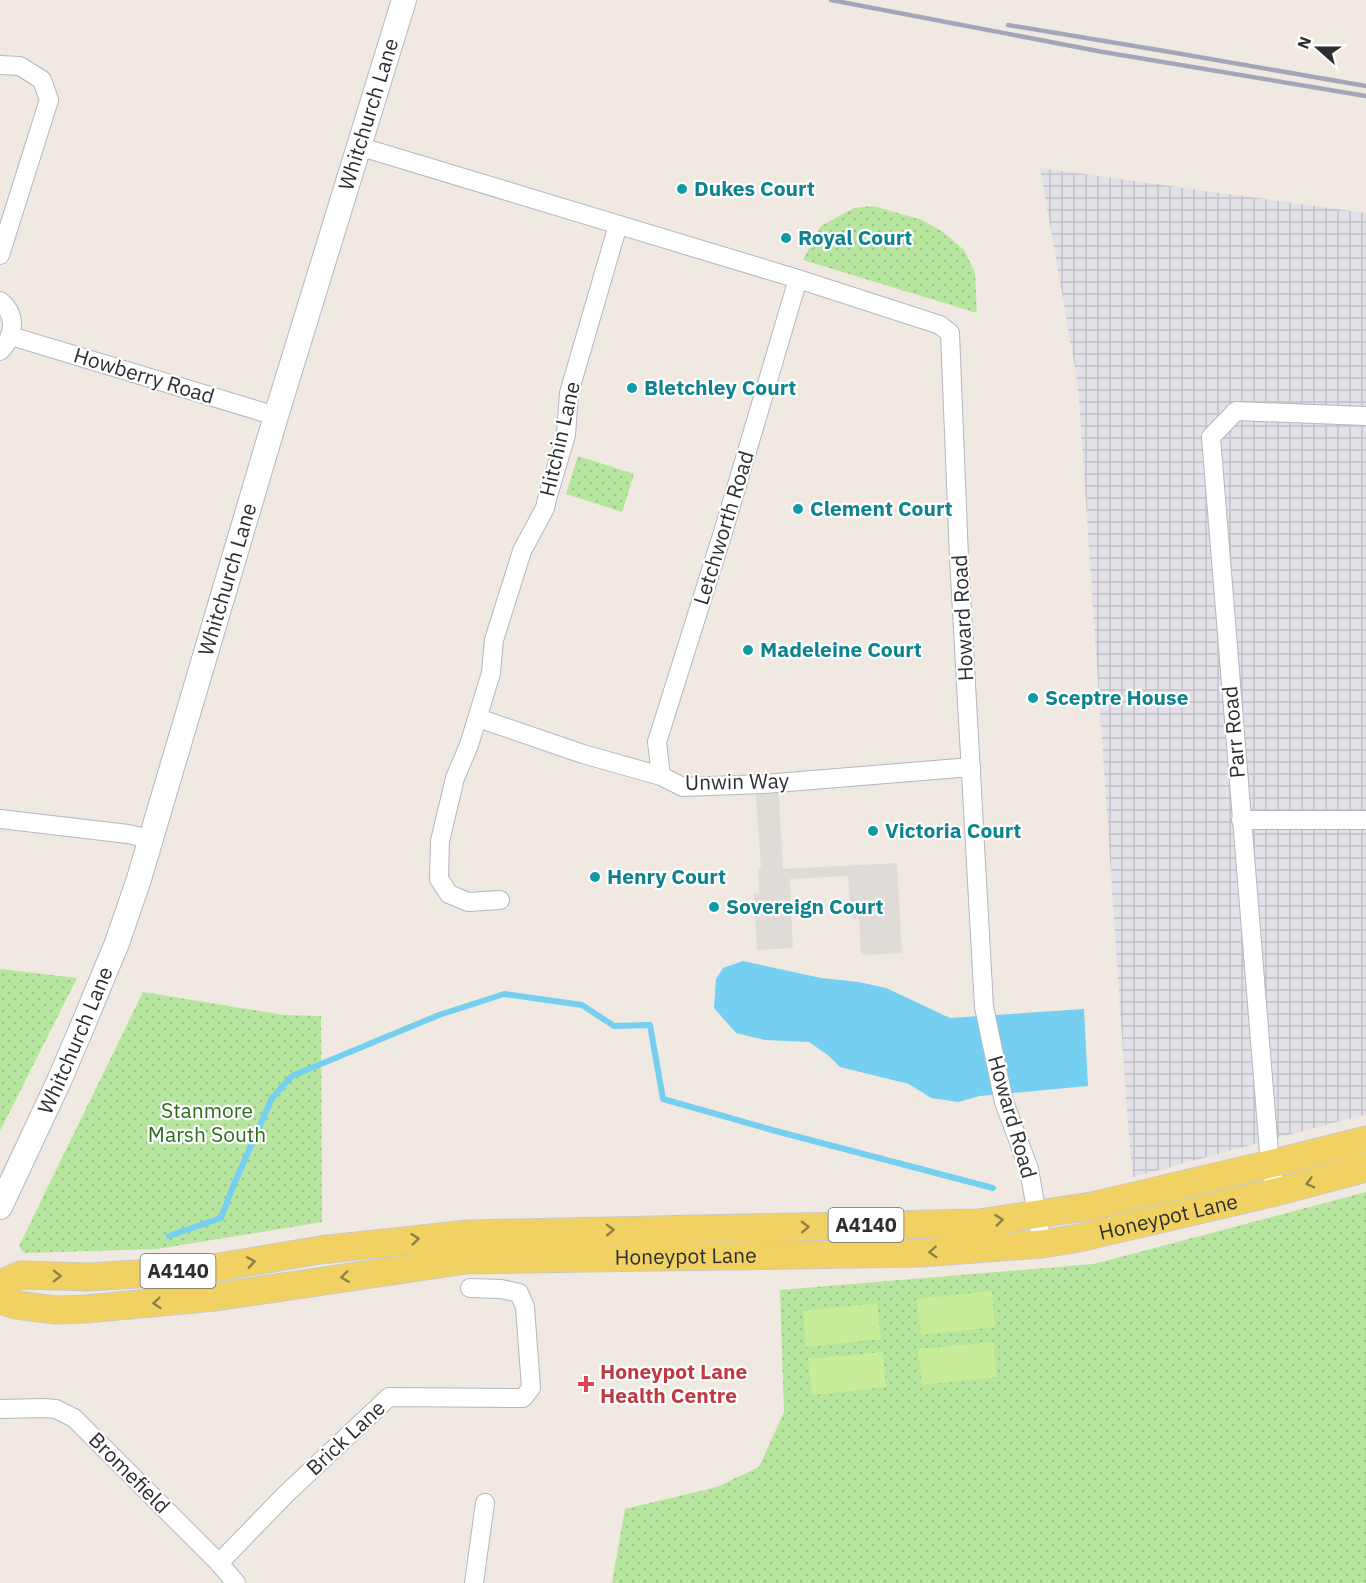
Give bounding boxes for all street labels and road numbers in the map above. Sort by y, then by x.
street label: Whitchurch Lane [331,34,404,194]
street label: Howberry Road [71,340,218,410]
street label: Hitchin Lane [532,379,586,499]
street label: Letchworth Road [686,447,760,608]
street label: Whitchurch Lane [191,499,263,659]
street label: Howard Road [945,554,979,682]
street label: Parr Road [1215,685,1251,779]
street label: Unwin Way [685,766,790,796]
street label: Whitchurch Lane [31,962,119,1118]
street label: Howard Road [982,1052,1044,1181]
street label: Honeypot Lane [1096,1186,1240,1246]
road number: A4140 [828,1208,904,1242]
street label: Honeypot Lane [614,1241,757,1271]
road number: A4140 [140,1254,216,1288]
street label: Brick Lane [300,1393,391,1481]
street label: Bromefield [83,1426,176,1519]

